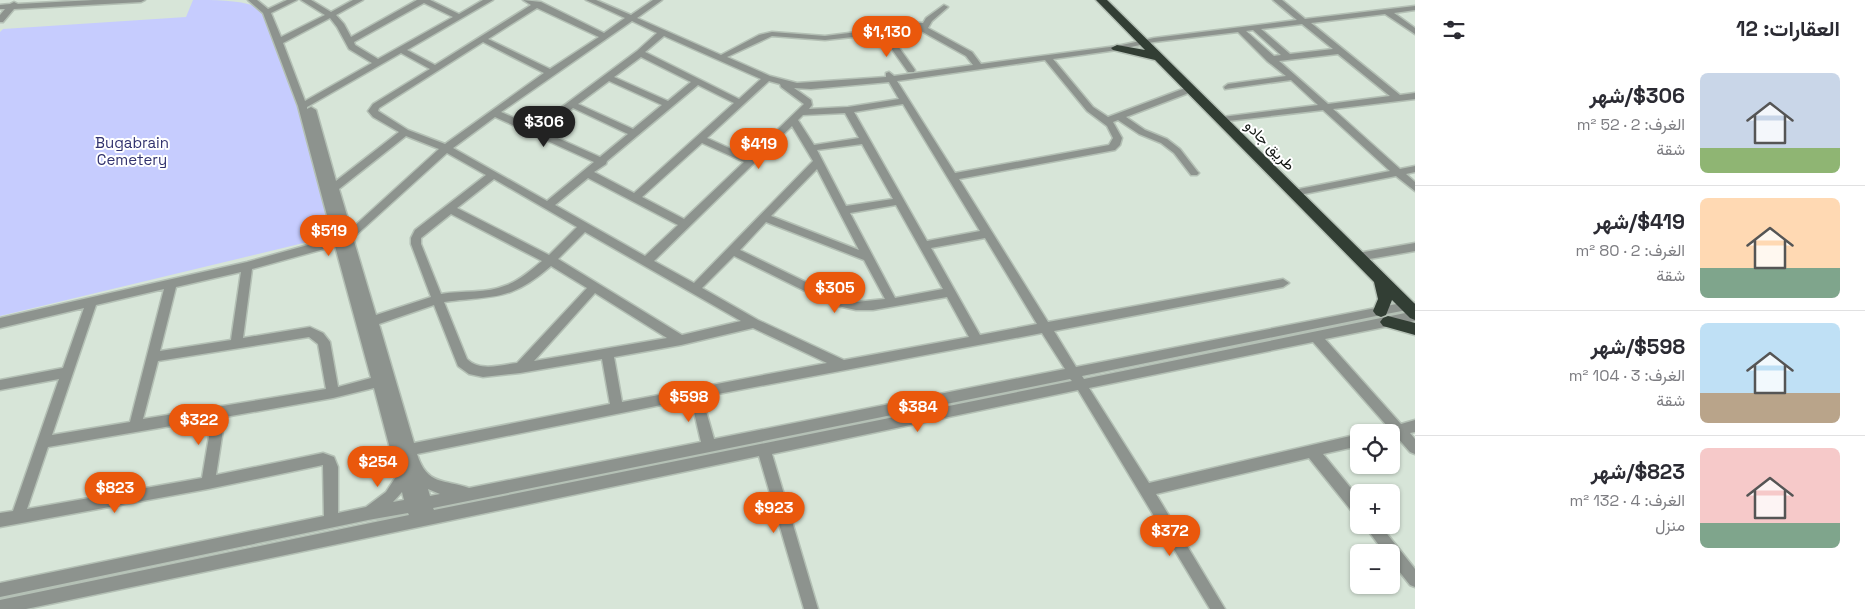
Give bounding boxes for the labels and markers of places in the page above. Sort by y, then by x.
pin: $1,130 [846,15,928,58]
pin: $306 [514,106,574,148]
pin: $419 [729,128,789,170]
pin: $519 [299,214,359,257]
pin: $305 [805,272,865,314]
pin: $598 [659,380,719,423]
pin: $384 [888,390,948,433]
pin: $322 [169,404,229,446]
pin: $254 [348,446,408,488]
pin: $823 [85,472,145,514]
pin: $923 [744,492,804,534]
pin: $372 [1140,514,1200,557]

